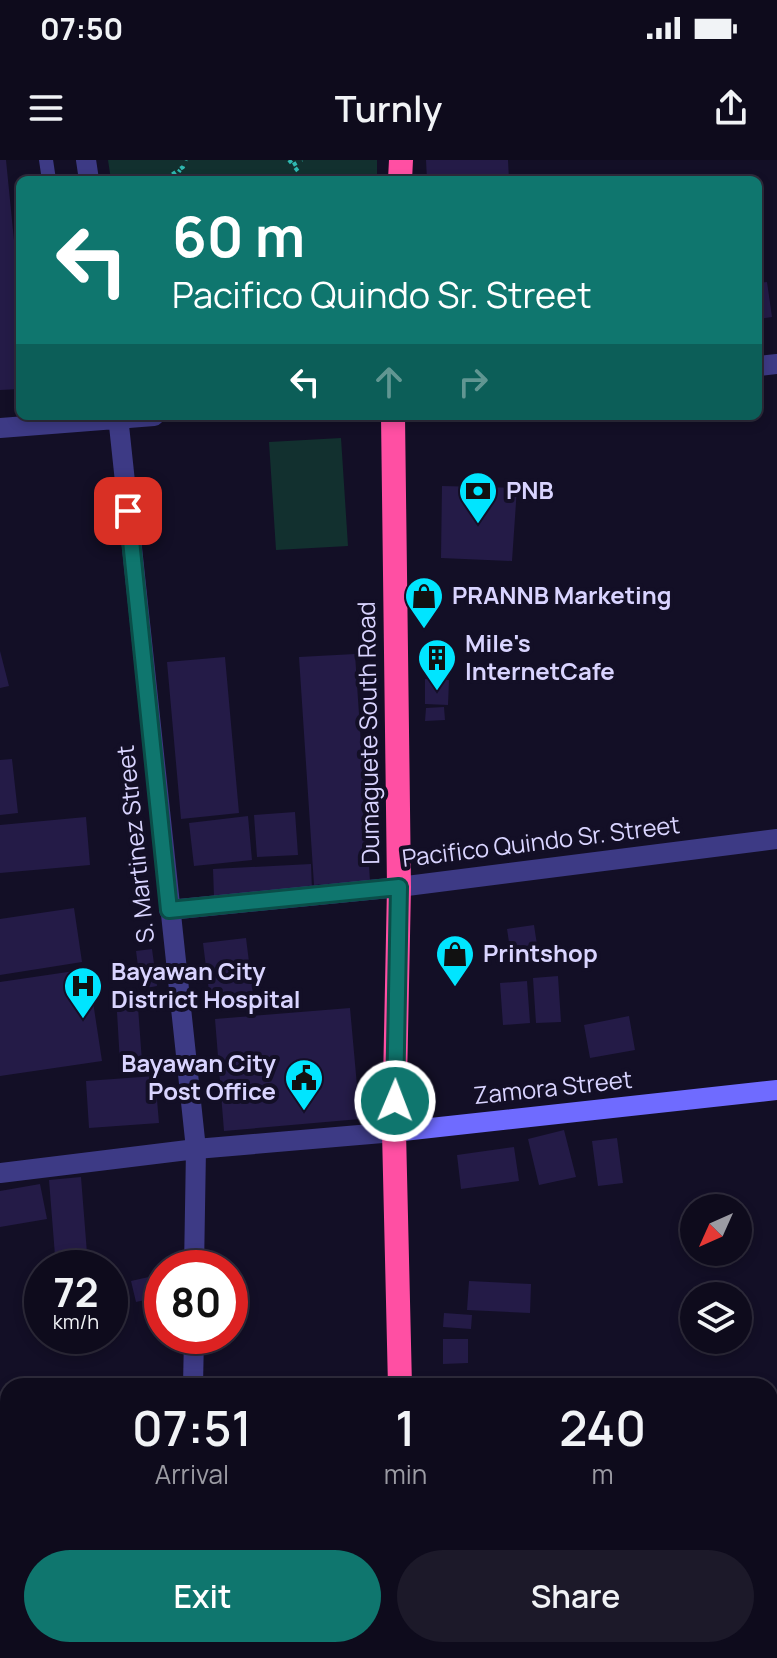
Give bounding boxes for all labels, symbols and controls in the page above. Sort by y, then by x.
text: 07:50 [40,8,123,49]
text: Turnly [335,84,442,133]
icon: menu [24,86,68,130]
icon: share [709,86,753,130]
text: 60 m [172,197,305,274]
icon: left [40,208,144,312]
text: Pacifico Quindo Sr. Street [172,270,592,319]
icon: left [283,360,327,404]
icon: ahead [367,360,411,404]
icon: right [451,360,495,404]
bank icon: PNB [457,470,499,525]
place label: PNB [506,473,554,506]
pin [94,477,162,545]
icon: arrive [106,489,150,533]
shop icon: PRANNB Marketing [403,575,445,630]
place label: PRANNB Marketing [452,578,672,611]
street label: Dumaguete South Road [349,601,386,865]
place label: Mile's InternetCafe [465,626,615,687]
building icon: Mile's InternetCafe [416,637,458,692]
street label: S. Martinez Street [108,744,161,945]
street label: Pacifico Quindo Sr. Street [400,807,682,874]
shop icon: Printshop [434,933,476,988]
place label: Printshop [483,936,598,969]
place label: Bayawan City District Hospital [111,954,301,1015]
hospital icon: Bayawan City District Hospital [62,965,104,1020]
place label: Bayawan City Post Office [121,1046,277,1107]
public building icon: Bayawan City Post Office [283,1057,325,1112]
position arrow [353,1059,437,1143]
street label: Zamora Street [472,1062,634,1111]
north arrow [680,1194,752,1266]
map controls [680,1194,752,1354]
speed limit sign: 80 [144,1250,248,1354]
text: 72 [53,1264,99,1319]
button: layers [680,1282,752,1354]
text: km/h [53,1308,99,1335]
text: 07:51 [132,1395,252,1460]
text: 1 [395,1395,416,1460]
text: 240 [559,1395,646,1460]
text: Arrival [155,1456,229,1492]
text: min [384,1456,427,1492]
text: m [592,1456,614,1492]
button: Exit [24,1550,381,1642]
button: Share [397,1550,754,1642]

